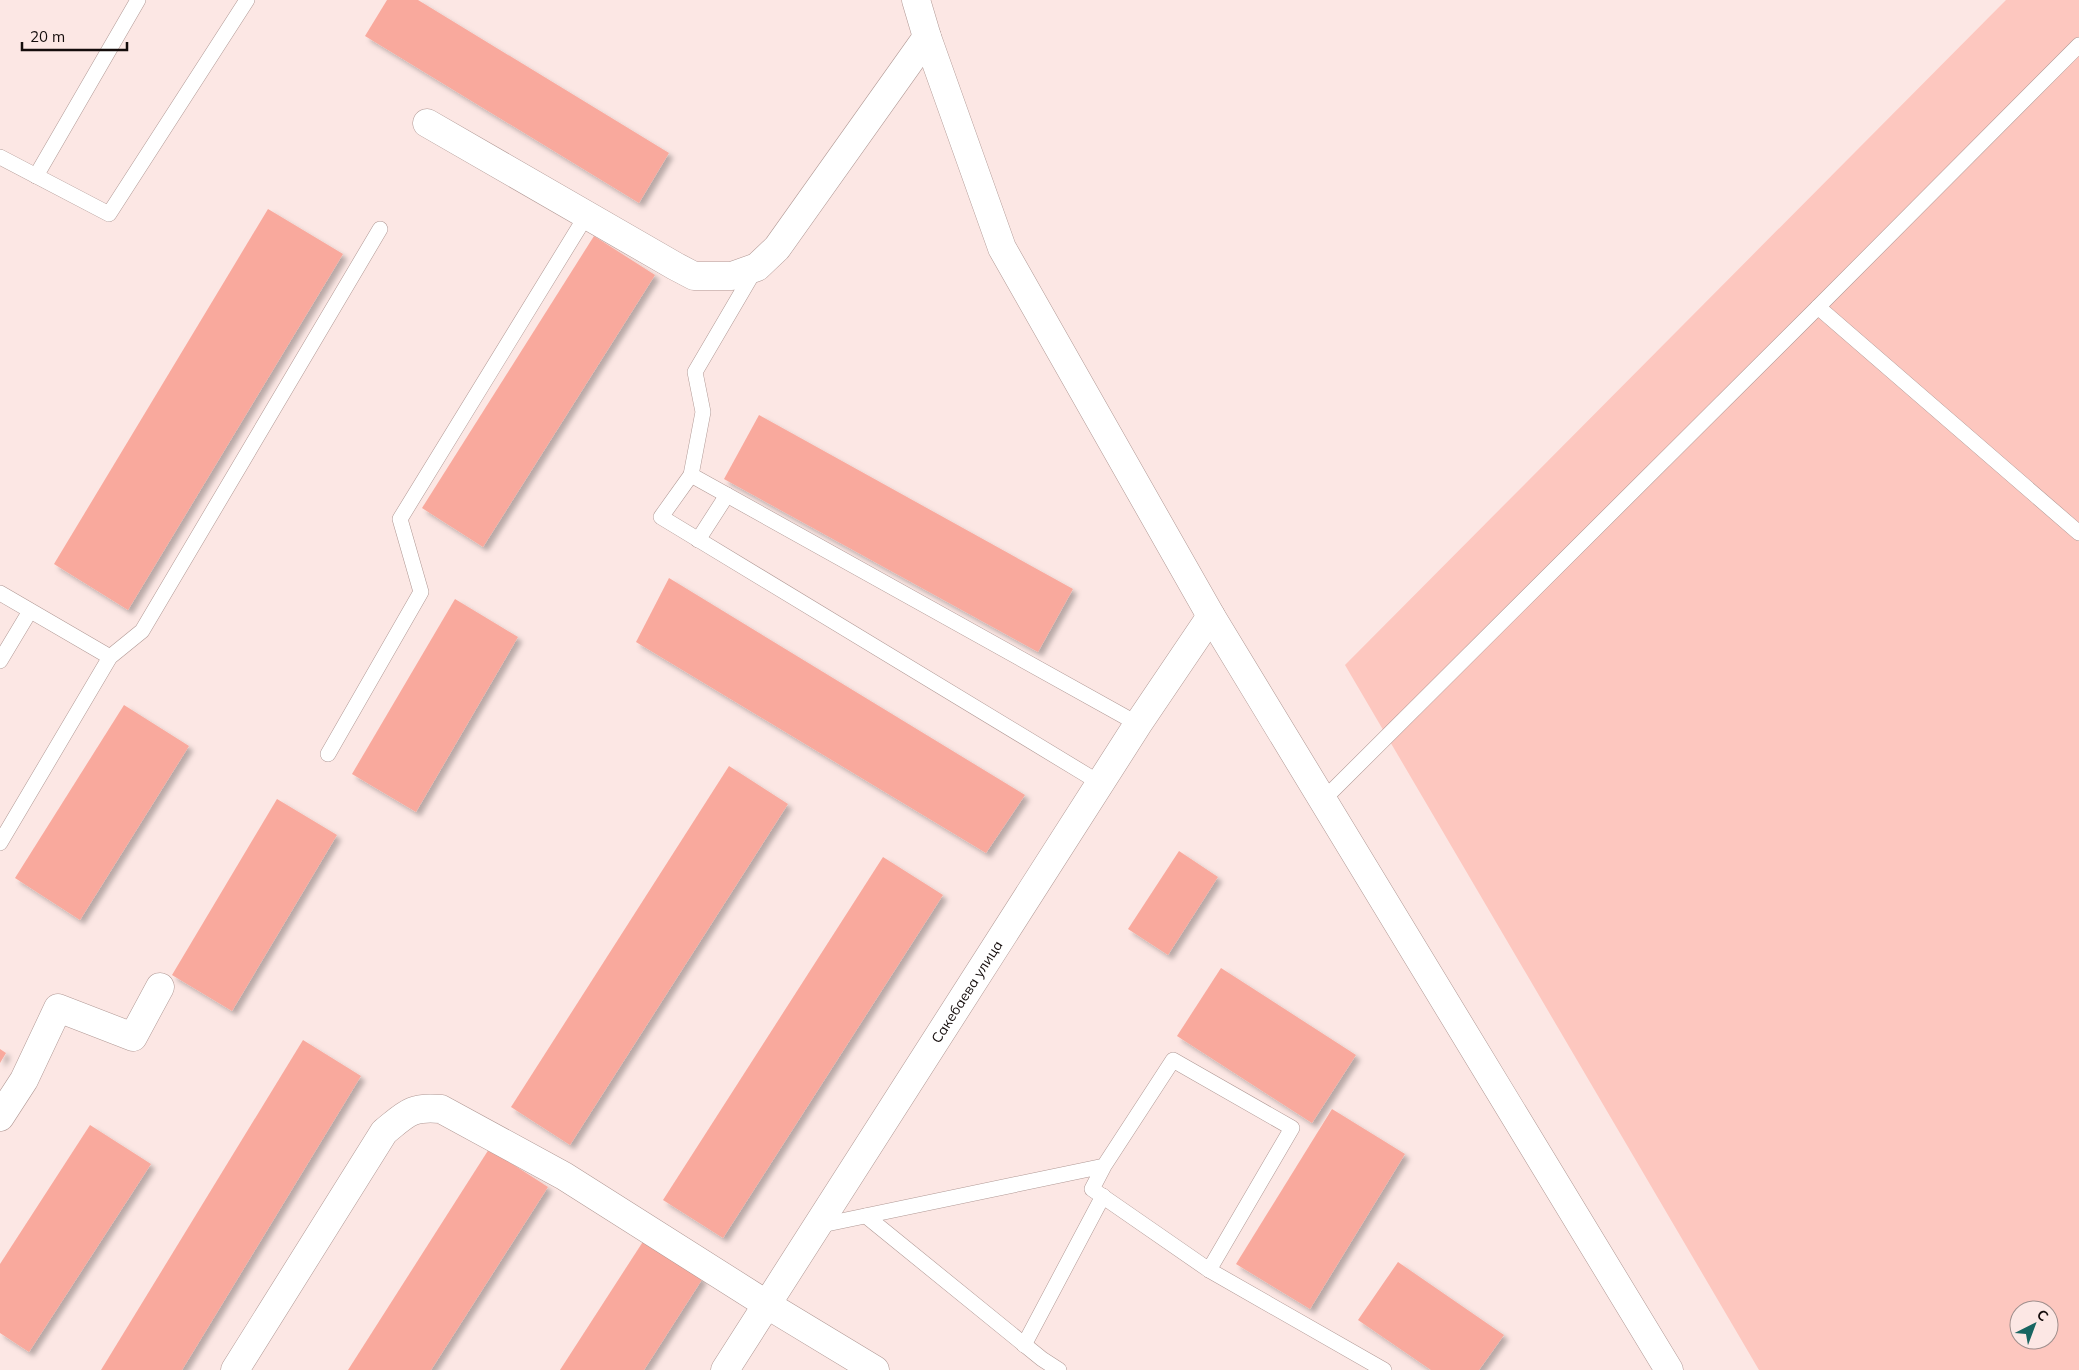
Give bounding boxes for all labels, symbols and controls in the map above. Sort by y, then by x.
scale bar [22,20,128,52]
text: 20 m [30,27,65,46]
street label: Сакебаева улица [927,937,1006,1047]
north arrow [2009,1300,2059,1350]
text: С [2033,1305,2052,1325]

